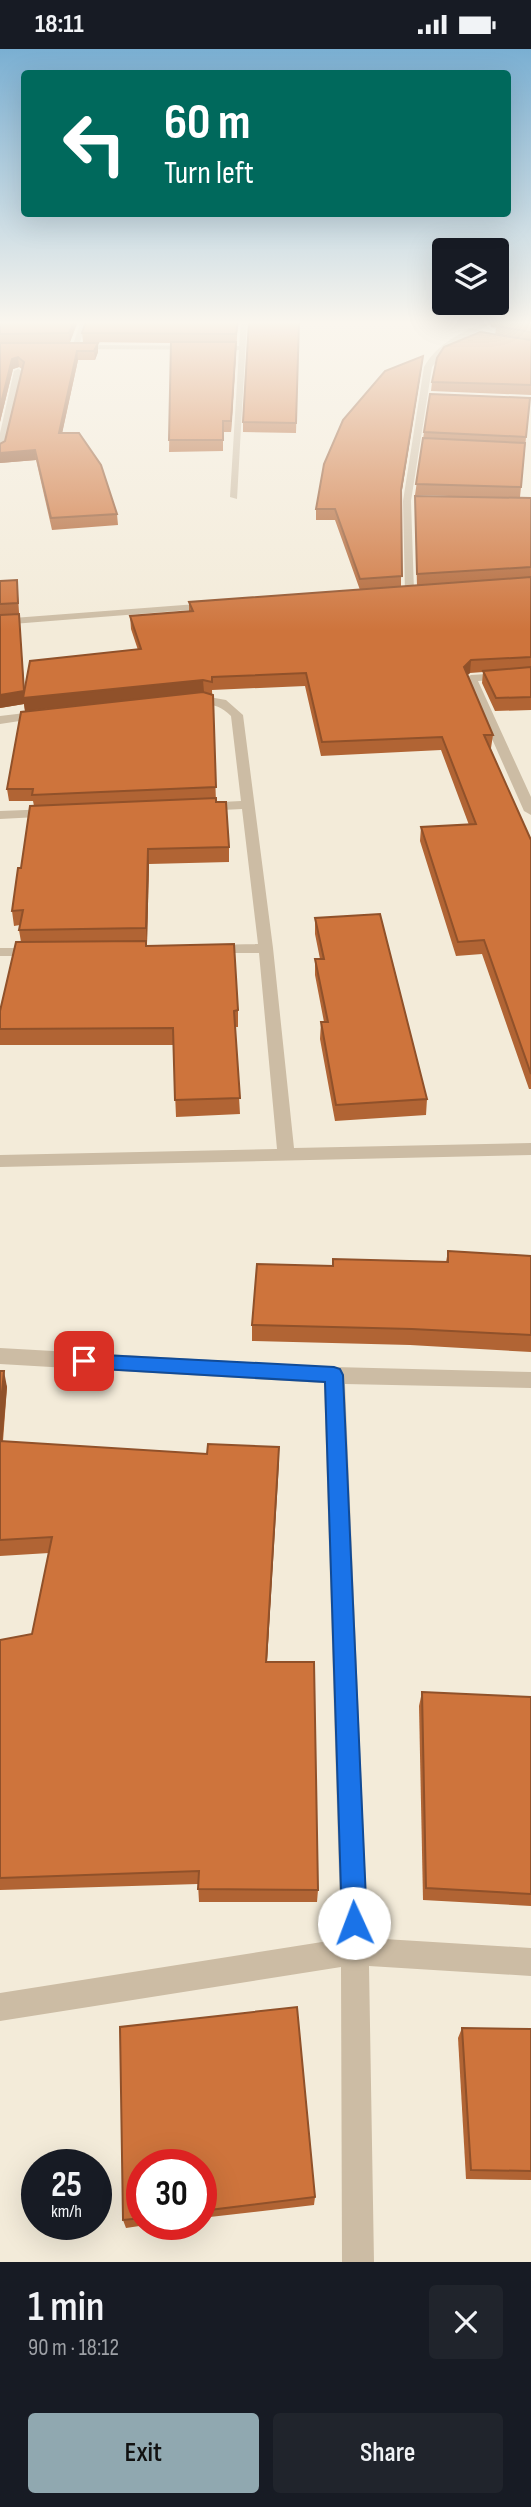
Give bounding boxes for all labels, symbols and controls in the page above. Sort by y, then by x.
text: 18:11 [35,9,84,40]
text: 60 m [164,94,251,153]
icon: left [49,98,140,189]
text: Turn left [164,154,254,193]
map controls [432,238,509,315]
button: layers [432,238,509,315]
pin [54,1331,114,1391]
icon: arrive [65,1342,103,1380]
position arrow [317,1886,391,1960]
speed limit sign: 30 [126,2149,217,2240]
text: 25 [51,2164,82,2207]
text: km/h [51,2201,82,2222]
text: 1 min [28,2282,104,2333]
button: close [429,2285,503,2359]
text: 90 m · 18:12 [28,2334,119,2362]
button: Exit [28,2413,259,2493]
button: Share [273,2413,503,2493]

